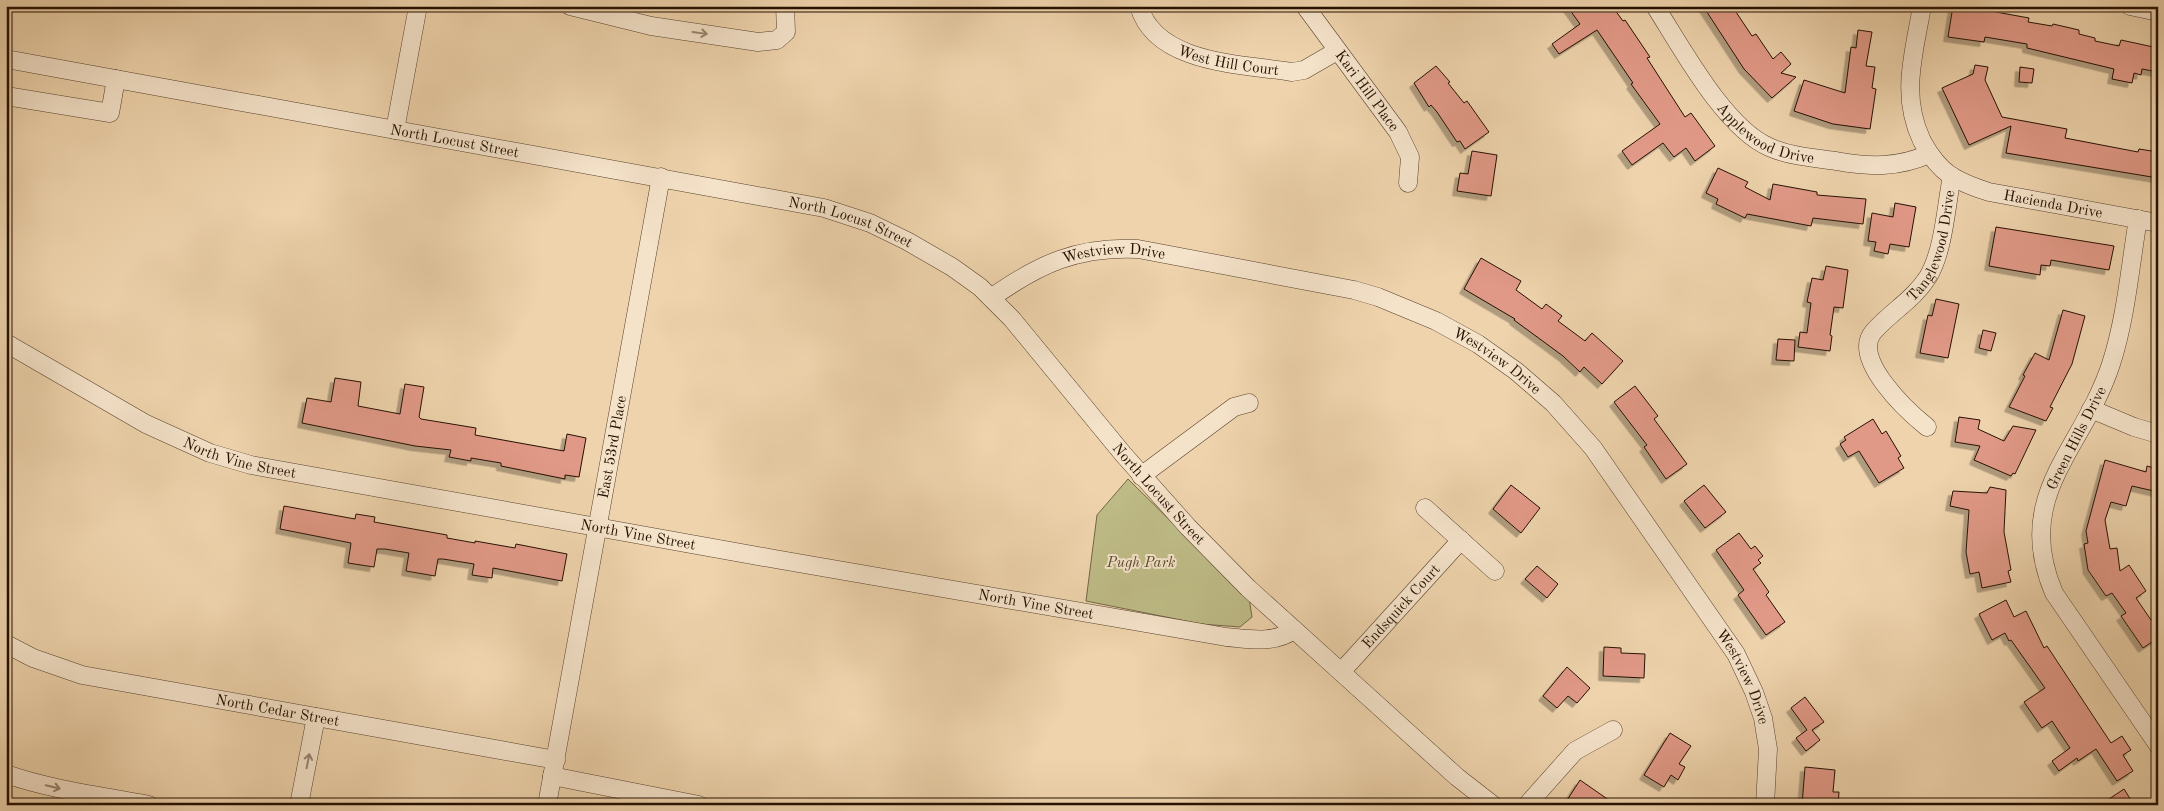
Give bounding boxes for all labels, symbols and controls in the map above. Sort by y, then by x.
one-way arrow [691,28,707,38]
street label: West Hill Court [1175,44,1280,79]
street label: Kari Hill Place [1331,48,1401,135]
street label: Applewood Drive [1713,101,1815,167]
street label: North Locust Street [389,123,520,161]
street label: Tanglewood Drive [1905,189,1958,305]
street label: Hacienda Drive [2002,189,2104,222]
street label: North Locust Street [787,196,915,251]
street label: Westview Drive [1061,243,1166,267]
street label: Westview Drive [1450,326,1543,398]
street label: Green Hills Drive [2045,385,2110,493]
street label: East 53rd Place [597,394,630,500]
street label: North Vine Street [180,436,297,482]
street label: North Locust Street [1109,441,1207,548]
street label: North Vine Street [579,518,697,554]
park label: Pugh Park [1106,556,1175,571]
street label: Endsquick Court [1360,562,1444,652]
street label: North Vine Street [977,588,1095,623]
street label: Westview Drive [1712,627,1770,726]
street label: North Cedar Street [214,693,340,730]
one-way arrow [303,753,313,769]
one-way arrow [45,783,61,792]

